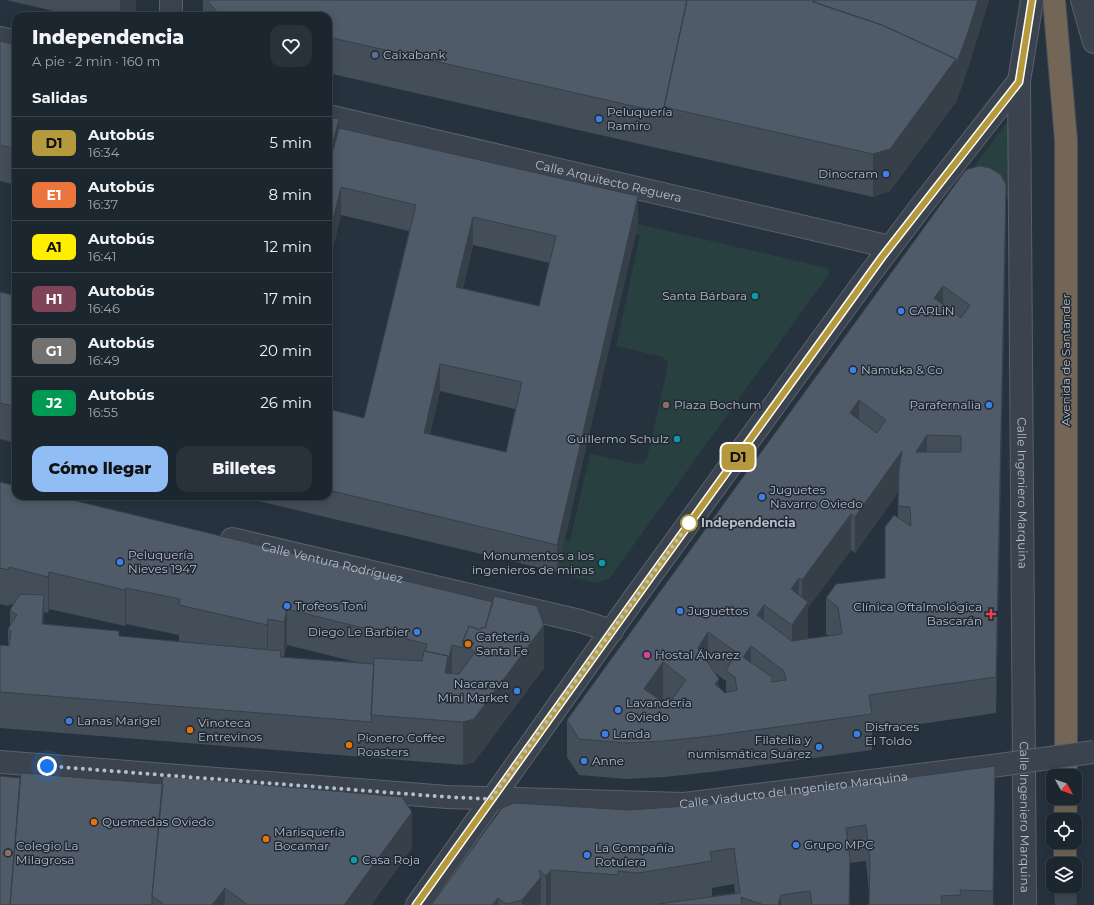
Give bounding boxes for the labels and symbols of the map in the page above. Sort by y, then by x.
place label: Caixabank [383,47,446,62]
marker: Caixabank [370,50,380,60]
place label: Peluquería Ramiro [607,104,672,133]
marker: Peluquería Ramiro [594,114,604,124]
street label: Calle Arquitecto Reguera [534,157,683,205]
place label: Dinocram [818,166,878,181]
marker: Dinocram [881,169,891,179]
place label: Santa Bárbara [662,288,747,303]
marker: Santa Bárbara [750,291,760,301]
street label: Avenida de Santander [1058,293,1073,426]
place label: CARLiN [909,303,955,318]
marker: CARLiN [896,306,906,316]
place label: Namuka & Co [861,362,943,377]
marker: Namuka & Co [848,365,858,375]
place label: Plaza Bochum [674,397,761,412]
place label: Parafernalia [909,397,981,412]
marker: Plaza Bochum [661,400,671,410]
marker: Parafernalia [984,400,994,410]
street label: Calle Ingeniero Marquina [1014,417,1031,569]
place label: Guillermo Schulz [567,431,669,446]
marker: Guillermo Schulz [672,434,682,444]
line badge: D1 [720,444,756,470]
place label: Juguetes Navarro Oviedo [769,482,863,511]
marker: Juguetes Navarro Oviedo [757,492,767,502]
marker: Independencia [680,514,698,532]
place label: Independencia [701,515,796,530]
street label: Calle Ventura Rodríguez [260,538,405,586]
place label: Peluquería Nieves 1947 [128,547,197,576]
place label: Monumentos a los ingenieros de minas [472,548,594,577]
marker: Peluquería Nieves 1947 [115,557,125,567]
marker: Monumentos a los ingenieros de minas [597,558,607,568]
place label: Trofeos Toni [295,598,367,613]
place label: Clínica Oftalmológica Bascarán [853,599,982,628]
marker: Trofeos Toni [282,601,292,611]
place label: Juguettos [687,603,748,618]
marker: Juguettos [675,606,685,616]
marker: Clínica Oftalmológica Bascarán [985,608,997,620]
place label: Diego Le Barbier [308,624,409,639]
marker: Diego Le Barbier [412,627,422,637]
place label: Cafetería Santa Fe [476,629,530,658]
marker: Cafetería Santa Fe [463,639,473,649]
place label: Hostal Álvarez [655,647,739,662]
marker: Hostal Álvarez [642,650,652,660]
place label: Nacarava Mini Market [438,676,509,705]
marker: Nacarava Mini Market [512,686,522,696]
place label: Lavandería Oviedo [626,695,692,724]
marker: Lavandería Oviedo [613,705,623,715]
place label: Lanas Marigel [77,713,161,728]
place label: Vinoteca Entrevinos [198,715,262,744]
marker: Lanas Marigel [64,716,74,726]
place label: Disfraces El Toldo [865,719,919,748]
marker: Vinoteca Entrevinos [185,725,195,735]
place label: Landa [613,726,650,741]
marker: Landa [600,729,610,739]
marker: Disfraces El Toldo [852,729,862,739]
place label: Pionero Coffee Roasters [357,730,445,759]
place label: Filatelia y numismática Suárez [688,732,811,761]
marker: Pionero Coffee Roasters [344,740,354,750]
street label: Calle Ingeniero Marquina [1017,741,1033,893]
marker: Filatelia y numismática Suárez [814,742,824,752]
place label: Anne [592,753,624,768]
your location [37,756,57,776]
marker: Anne [579,756,589,766]
street label: Calle Viaducto del Ingeniero Marquina [679,768,909,811]
north arrow [1046,769,1082,805]
place label: Quemedas Oviedo [102,814,214,829]
marker: Quemedas Oviedo [89,817,99,827]
place label: Marisquería Bocamar [274,824,345,853]
marker: Marisquería Bocamar [261,834,271,844]
place label: Grupo MPC [804,837,874,852]
place label: Colegio La Milagrosa [16,838,79,867]
place label: La Compañía Rotulera [595,840,674,869]
marker: Grupo MPC [791,840,801,850]
marker: Colegio La Milagrosa [3,848,13,858]
marker: La Compañía Rotulera [582,850,592,860]
place label: Casa Roja [362,852,420,867]
marker: Casa Roja [349,855,359,865]

